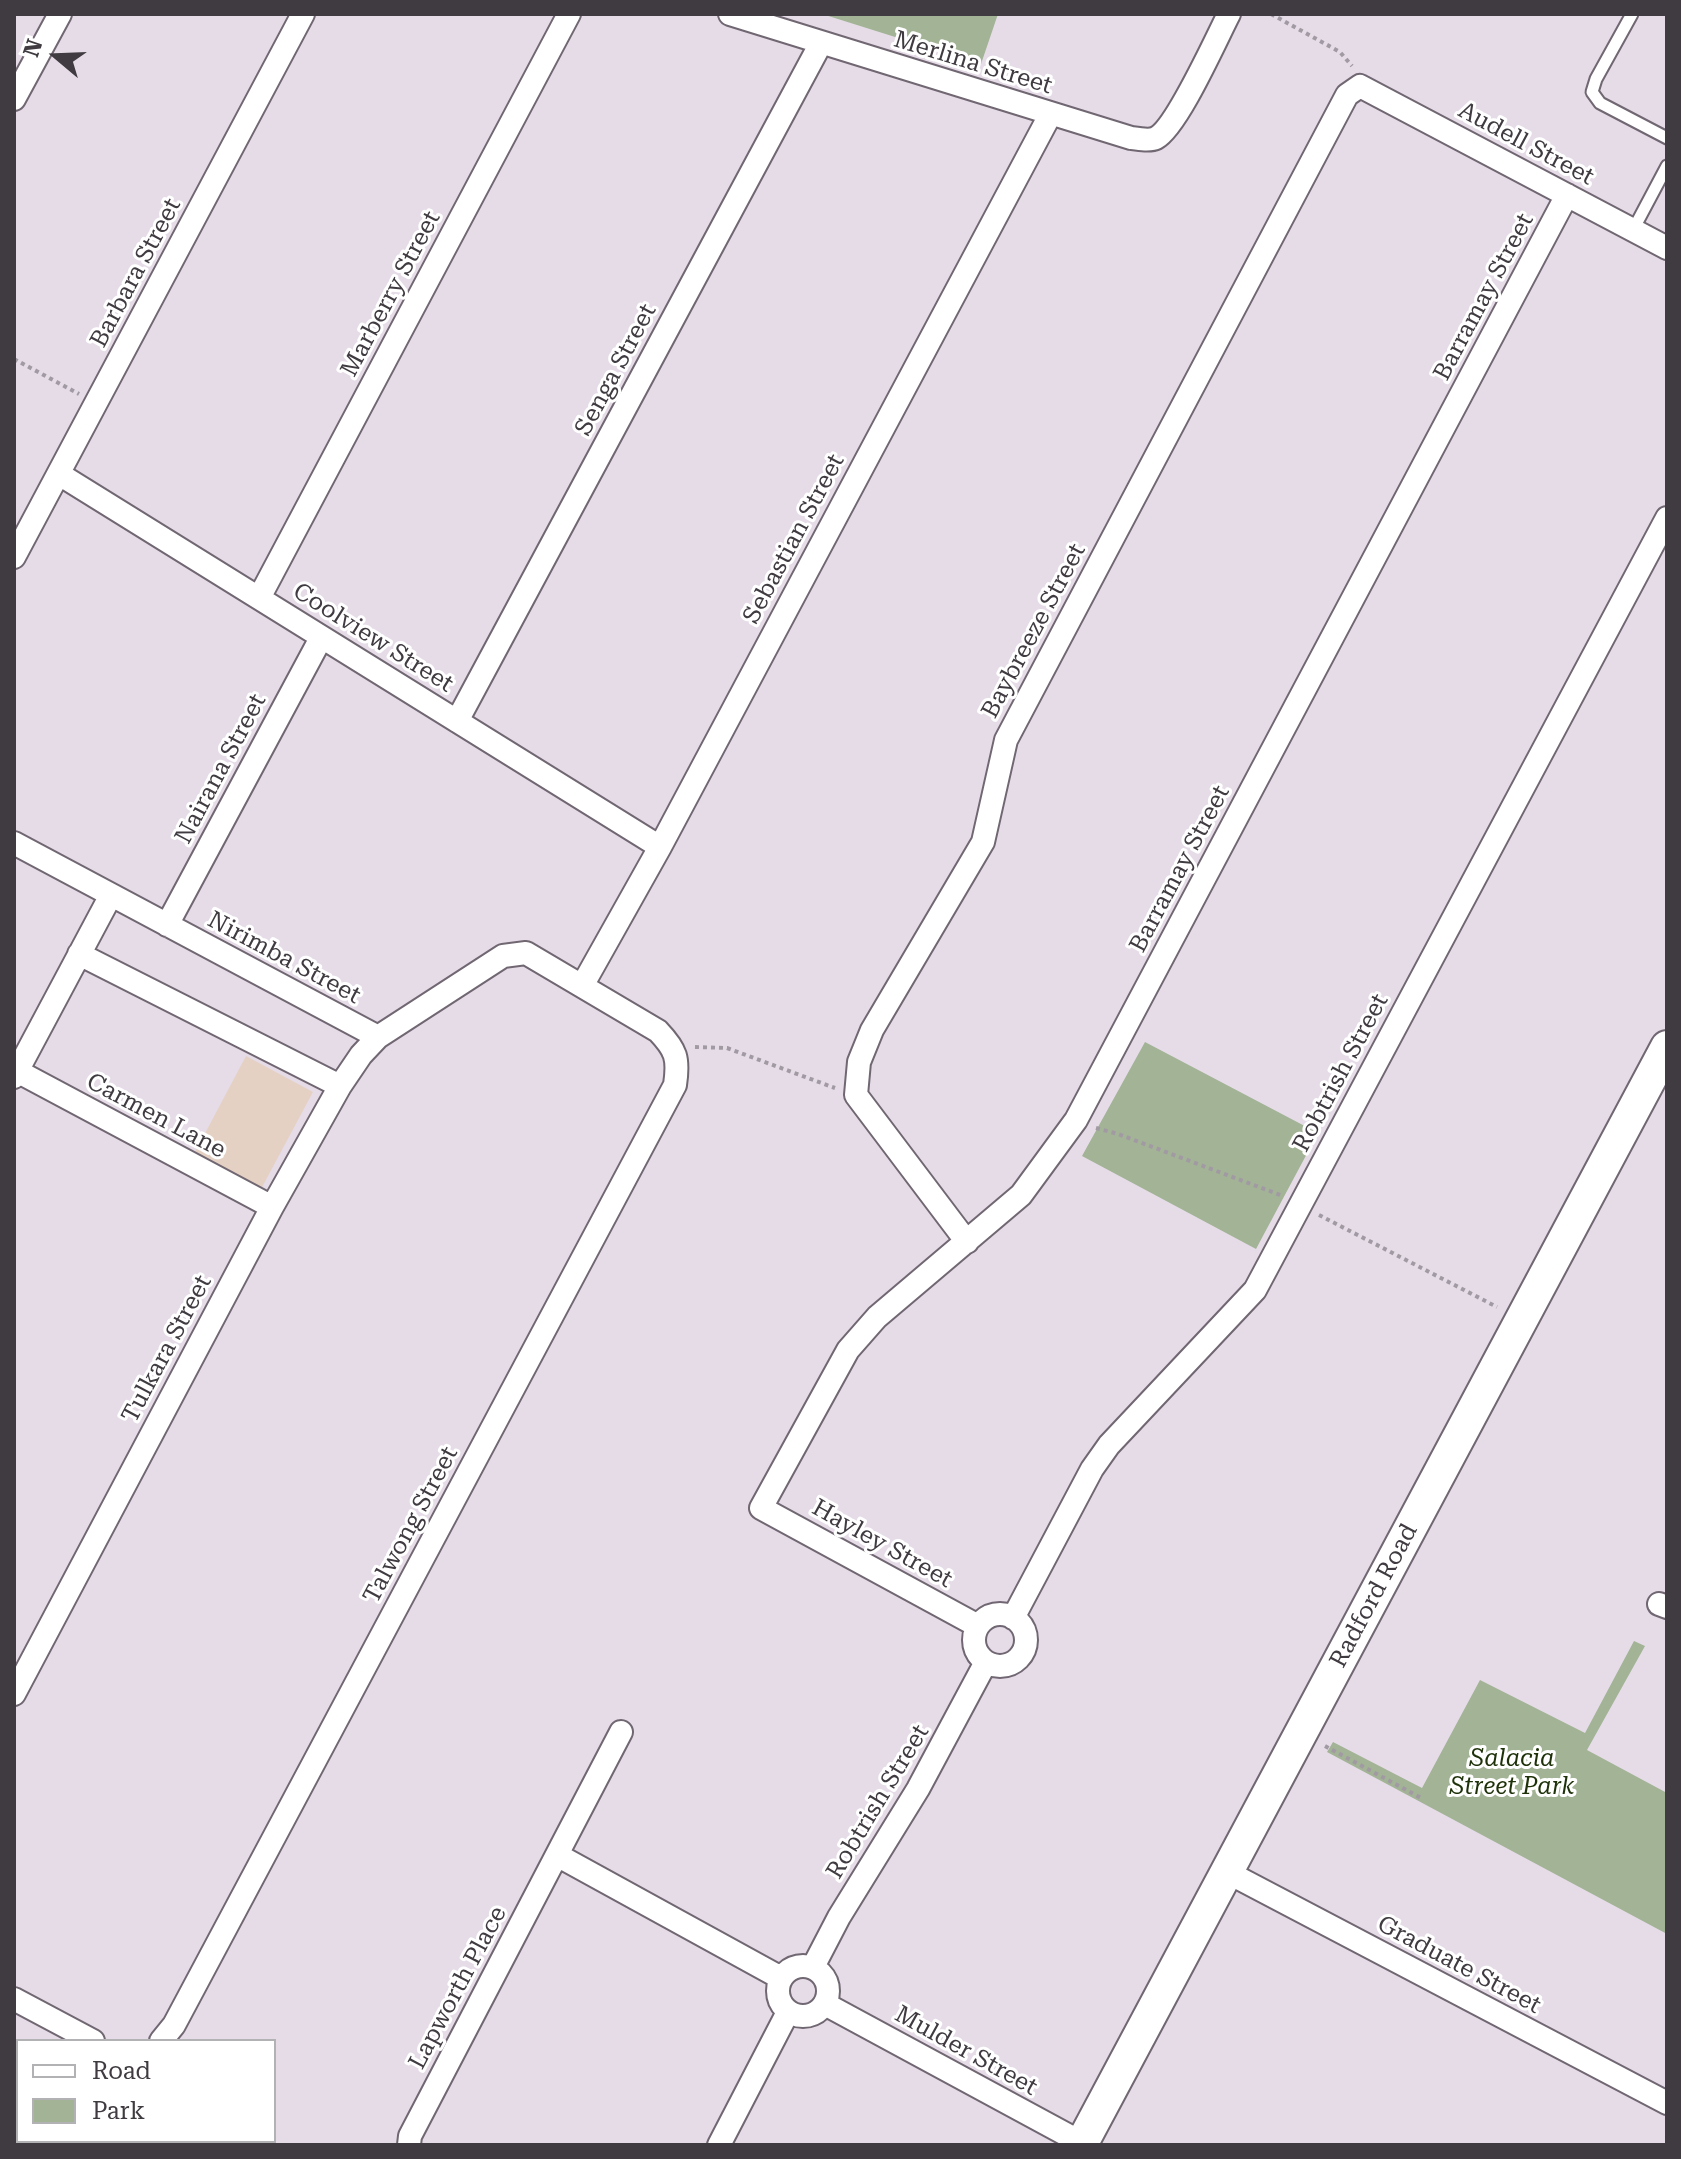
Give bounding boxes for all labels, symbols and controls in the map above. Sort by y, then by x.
north arrow [16,16,96,96]
street label: Merlina Street [890,25,1056,101]
text: N [18,36,47,60]
street label: Audell Street [1453,96,1599,192]
street label: Barbara Street [85,194,187,352]
street label: Marberry Street [335,206,447,382]
street label: Barramay Street [1428,209,1540,385]
street label: Senga Street [569,299,663,441]
street label: Sebastian Street [737,449,851,629]
street label: Baybreeze Street [976,539,1092,723]
street label: Coolview Street [288,577,458,699]
street label: Nairana Street [169,689,273,849]
street label: Barramay Street [1124,781,1236,957]
street label: Nirimba Street [203,906,365,1010]
street label: Robtrish Street [1287,989,1395,1157]
street label: Carmen Lane [81,1067,231,1165]
street label: Tulkara Street [116,1270,218,1428]
street label: Talwong Street [358,1442,464,1608]
street label: Hayley Street [807,1494,957,1594]
street label: Radford Road [1324,1519,1424,1673]
street label: Robtrish Street [821,1720,935,1884]
park label: Salacia Street Park [1450,1745,1574,1801]
street label: Lapworth Place [403,1902,513,2074]
street label: Graduate Street [1372,1910,1546,2020]
street label: Mulder Street [890,2000,1042,2102]
legend [16,2039,276,2143]
text: Road [92,2057,151,2085]
text: Park [92,2097,145,2125]

